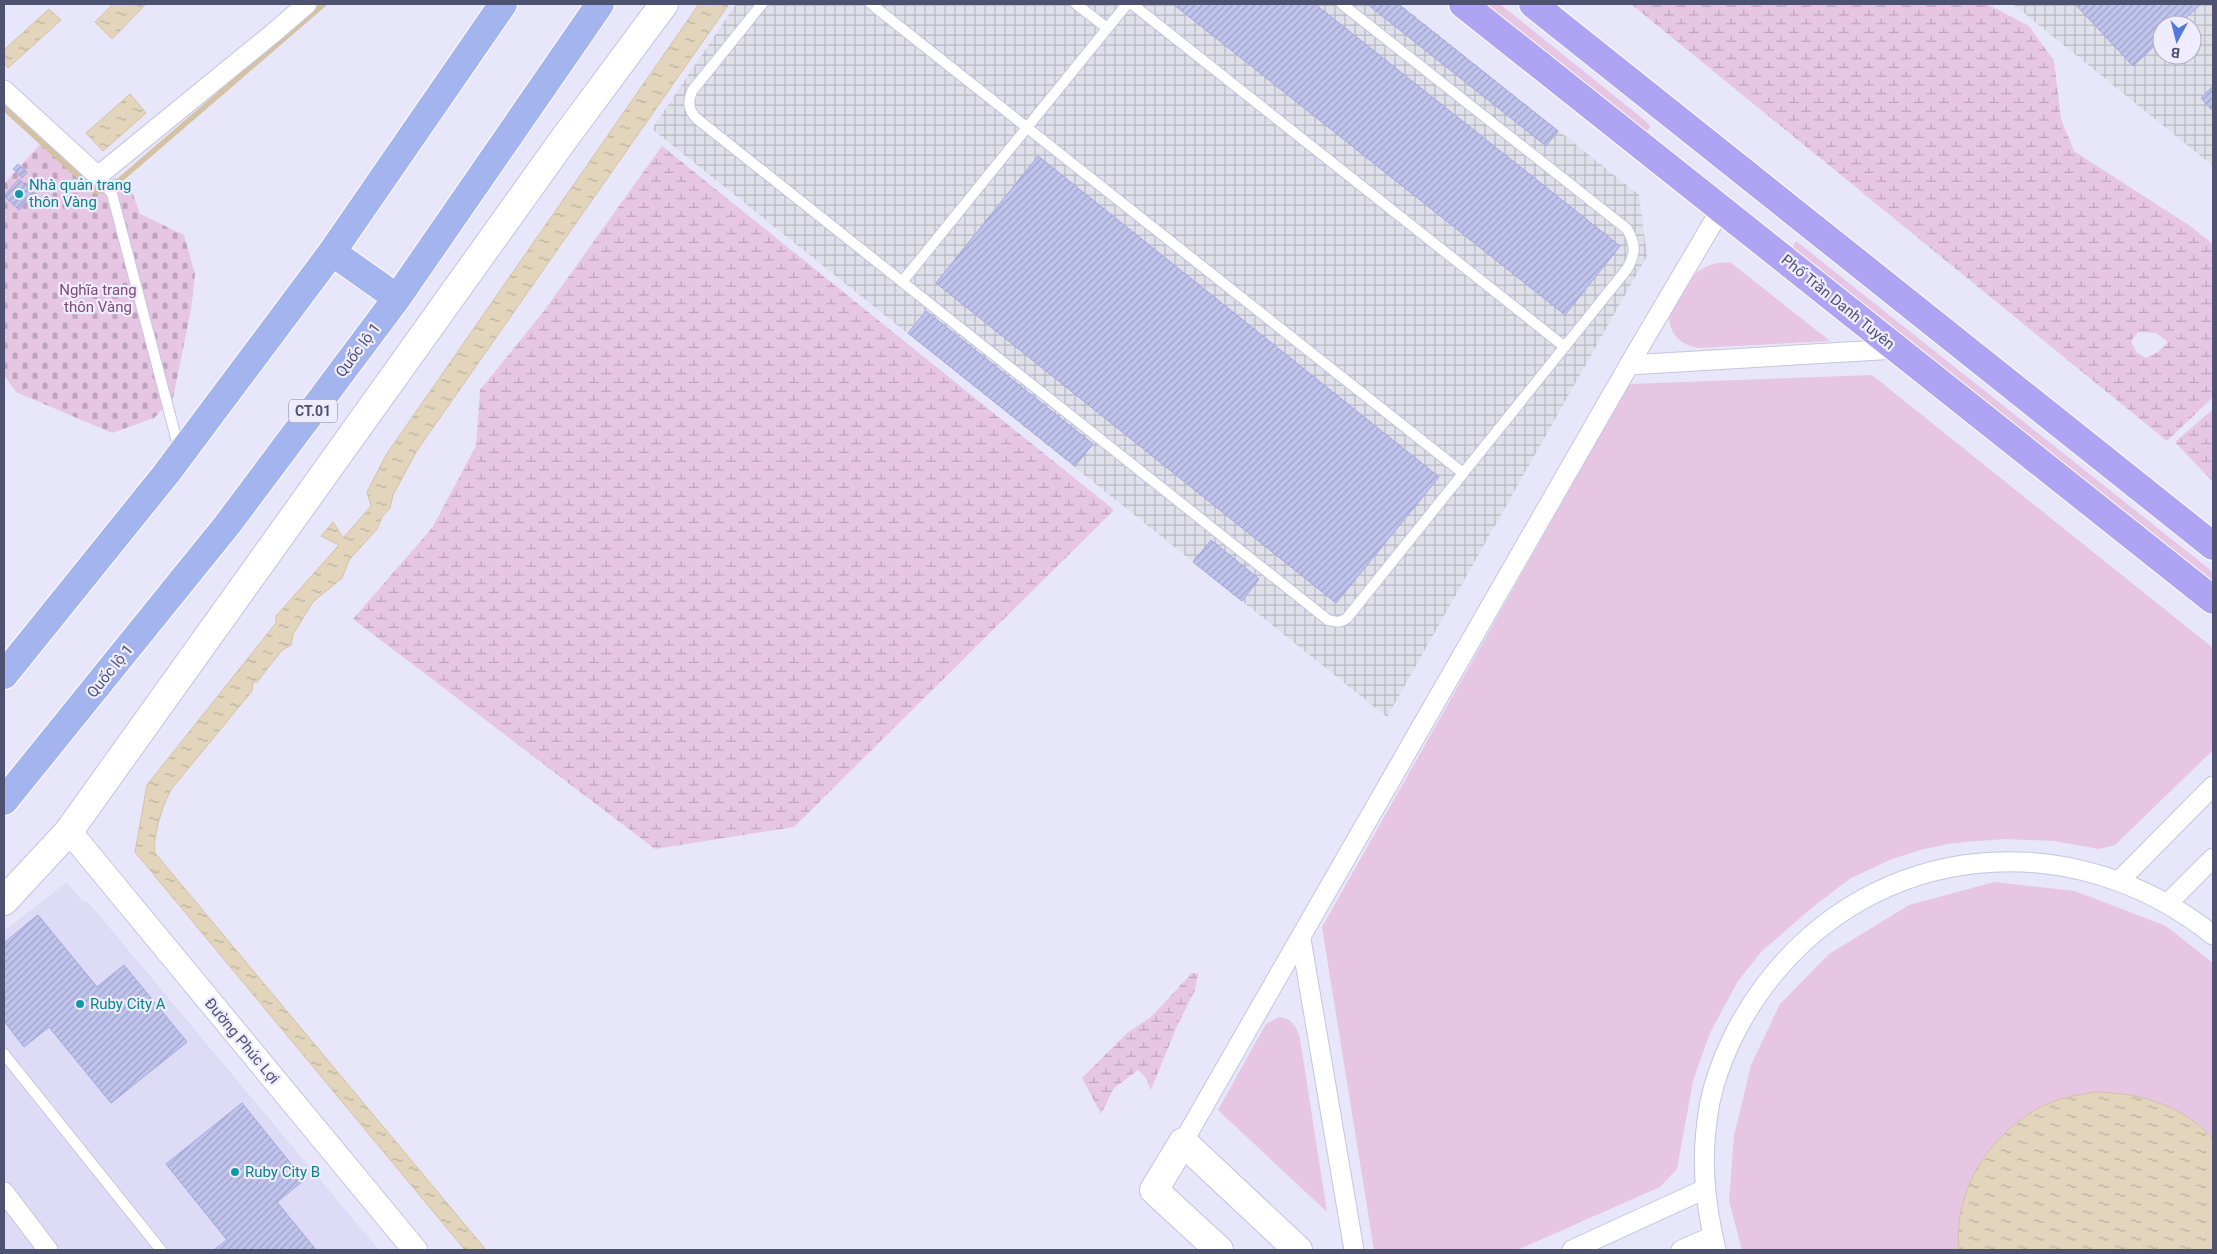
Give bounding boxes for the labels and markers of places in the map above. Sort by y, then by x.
place label: Nhà quản trang thôn Vàng [29,176,131,211]
marker: Nhà quản trang thôn Vàng [13,188,25,200]
place label: Ruby City A [90,995,166,1013]
marker: Ruby City A [74,998,86,1010]
place label: Ruby City B [245,1163,320,1181]
marker: Ruby City B [229,1166,241,1178]

